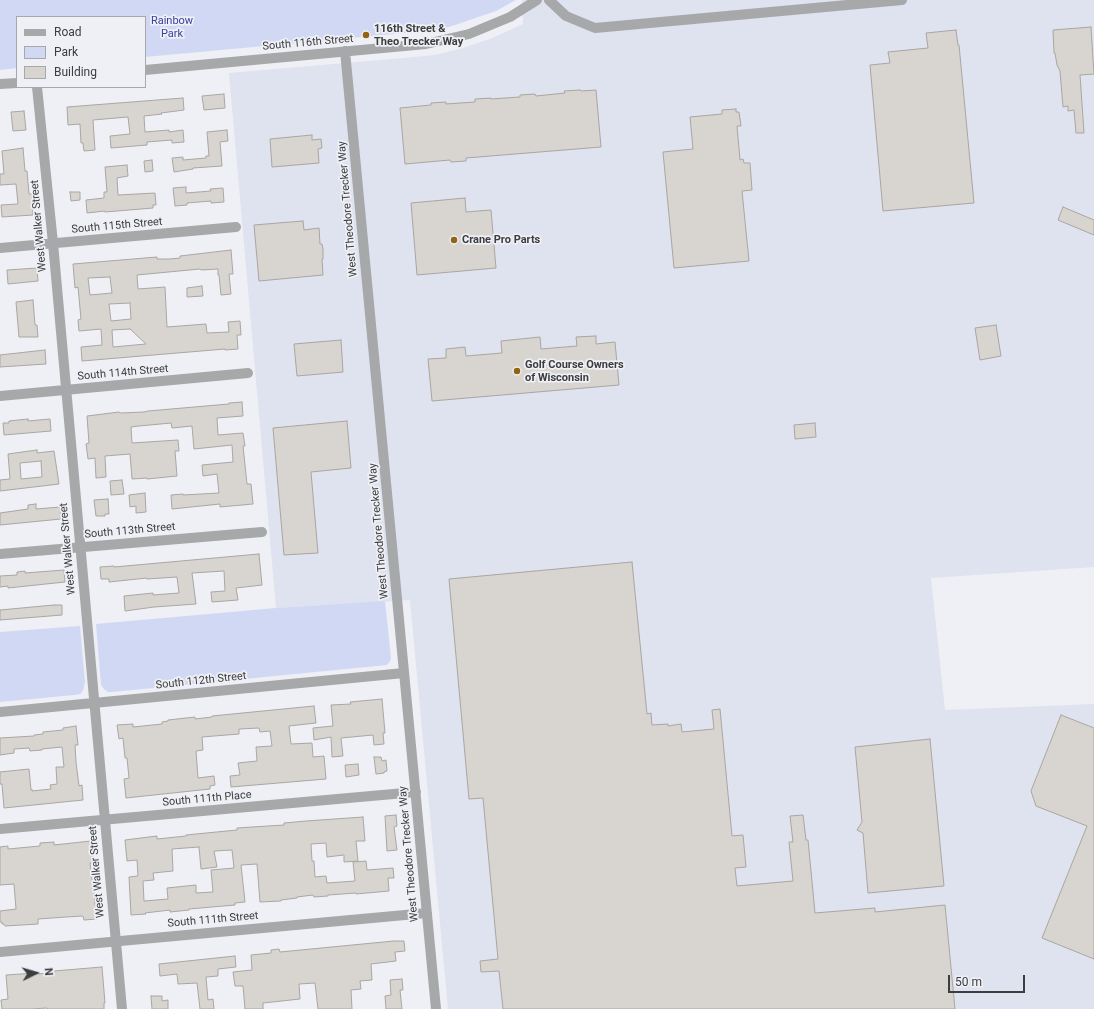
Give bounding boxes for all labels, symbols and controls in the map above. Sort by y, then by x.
park label: Rainbow Park [151,14,193,40]
legend [16,16,146,88]
place label: 116th Street & Theo Trecker Way [374,22,463,48]
text: Road [54,25,82,39]
marker: 116th Street & Theo Trecker Way [361,30,371,40]
street label: South 116th Street [262,32,354,54]
text: Park [54,45,78,59]
text: Building [54,65,97,79]
street label: West Theodore Trecker Way [335,140,361,278]
street label: West Walker Street [28,179,50,273]
street label: South 115th Street [71,215,163,237]
place label: Crane Pro Parts [462,233,540,247]
marker: Crane Pro Parts [449,235,459,245]
place label: Golf Course Owners of Wisconsin [525,358,624,384]
street label: South 114th Street [77,362,169,384]
marker: Golf Course Owners of Wisconsin [512,366,522,376]
street label: West Theodore Trecker Way [366,462,392,600]
street label: West Walker Street [57,502,79,596]
street label: South 113th Street [84,520,176,542]
street label: South 112th Street [155,670,247,692]
street label: West Theodore Trecker Way [396,785,422,923]
street label: South 111th Place [162,789,252,809]
street label: West Walker Street [86,825,108,919]
street label: South 111th Street [167,909,259,931]
north arrow [16,953,56,993]
text: N [42,967,55,976]
scale bar [950,967,1027,993]
text: 50 m [955,975,982,989]

